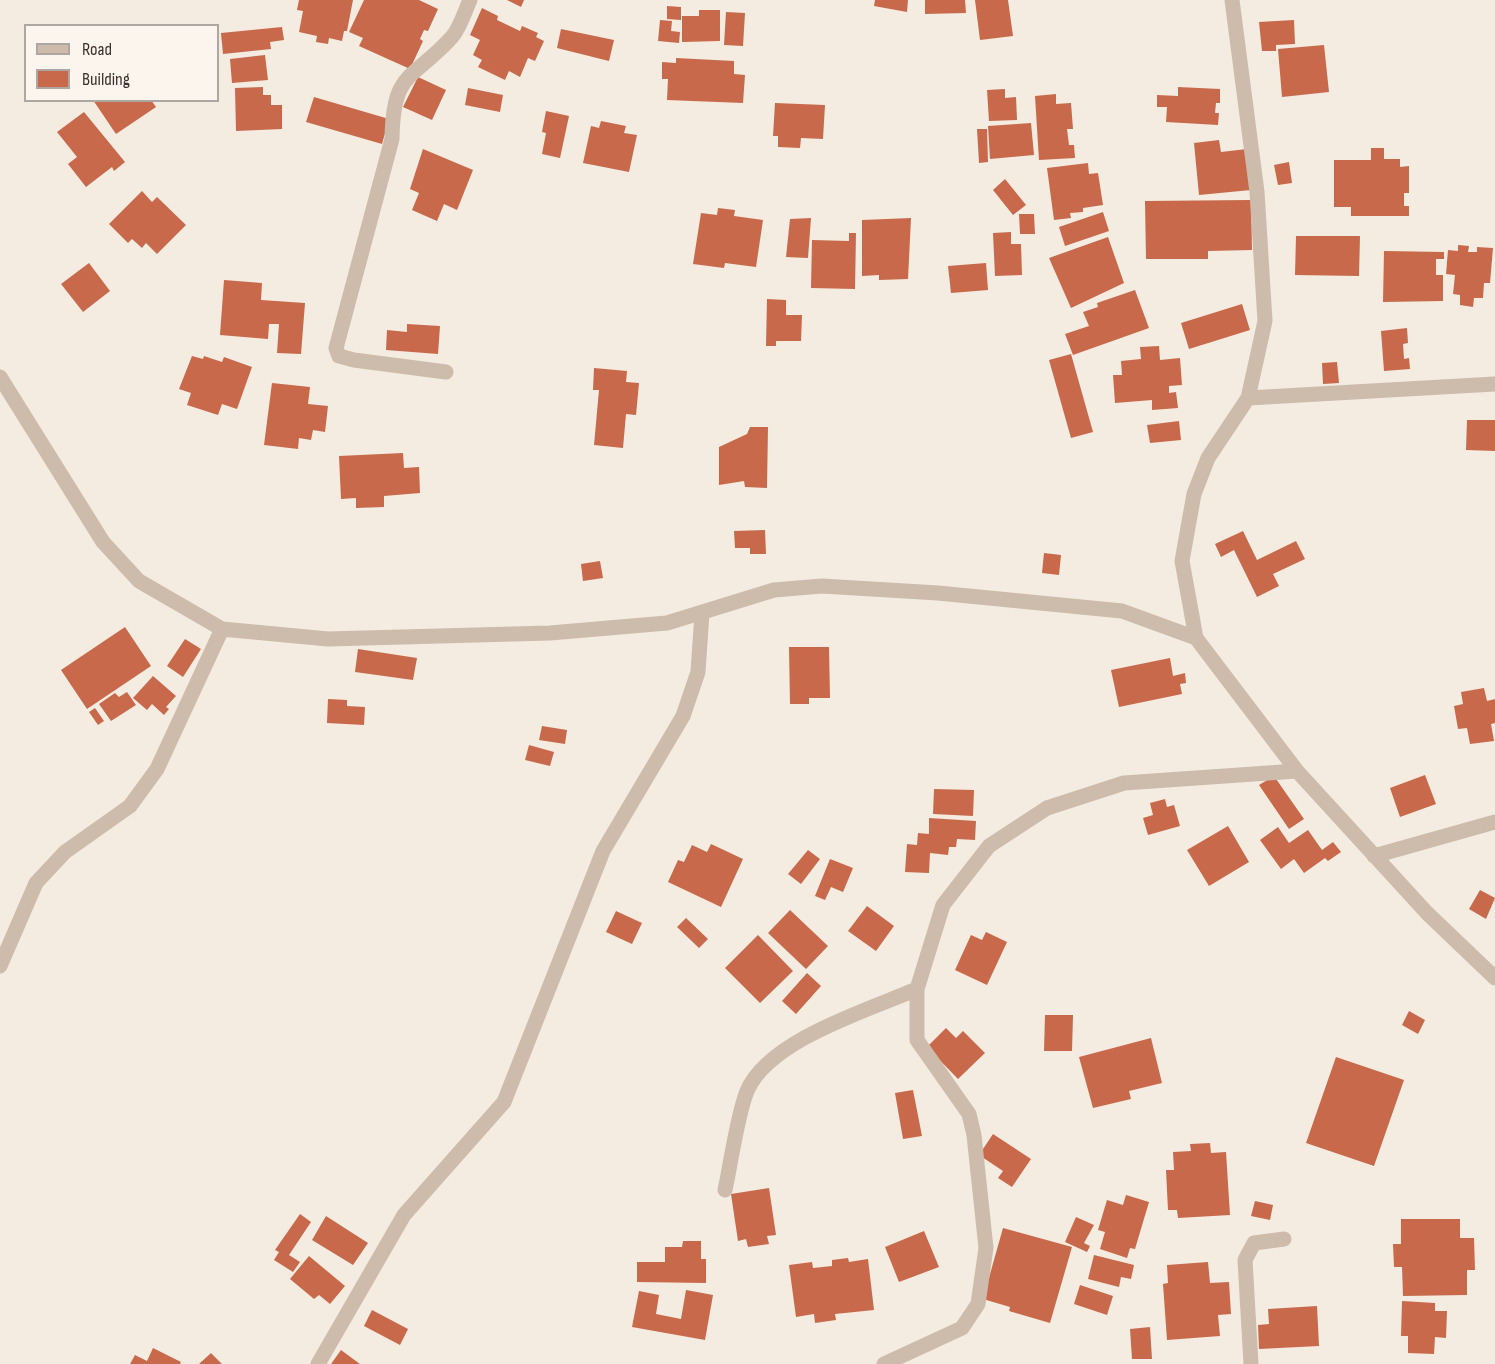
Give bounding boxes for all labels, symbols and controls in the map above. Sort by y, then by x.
legend [24,24,219,102]
text: Road [82,39,112,60]
text: Building [82,69,130,90]

